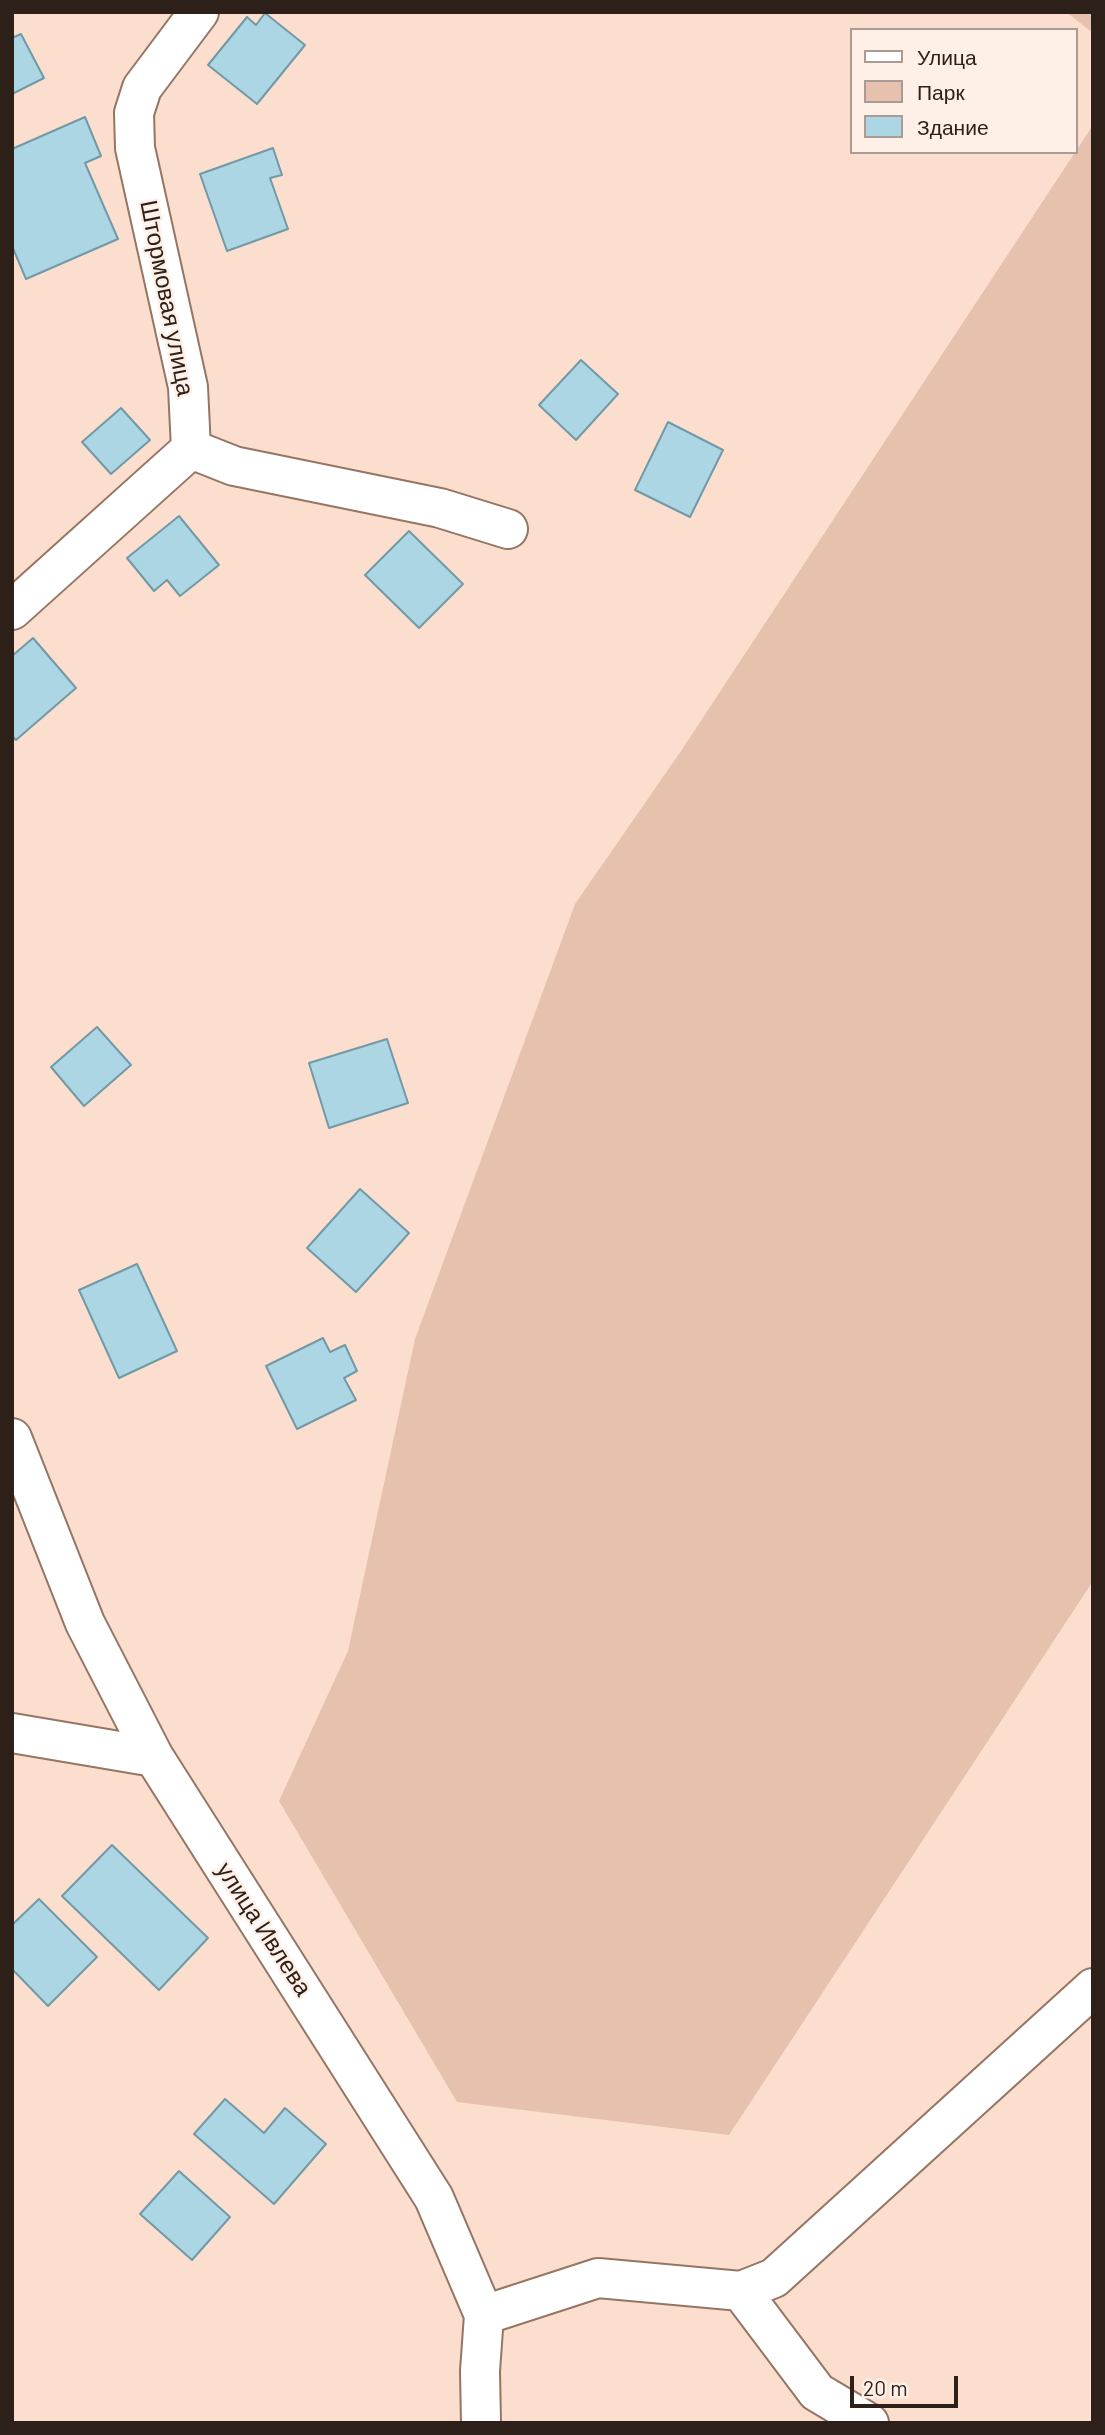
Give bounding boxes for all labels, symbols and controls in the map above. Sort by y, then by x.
legend [850,28,1077,154]
text: Улица [917,44,977,69]
text: Парк [917,79,965,104]
text: Здание [917,114,989,139]
street label: Штормовая улица [134,198,200,398]
street label: улица Ивлева [210,1857,318,2001]
scale bar [853,2362,962,2406]
text: 20 m [863,2375,908,2400]

